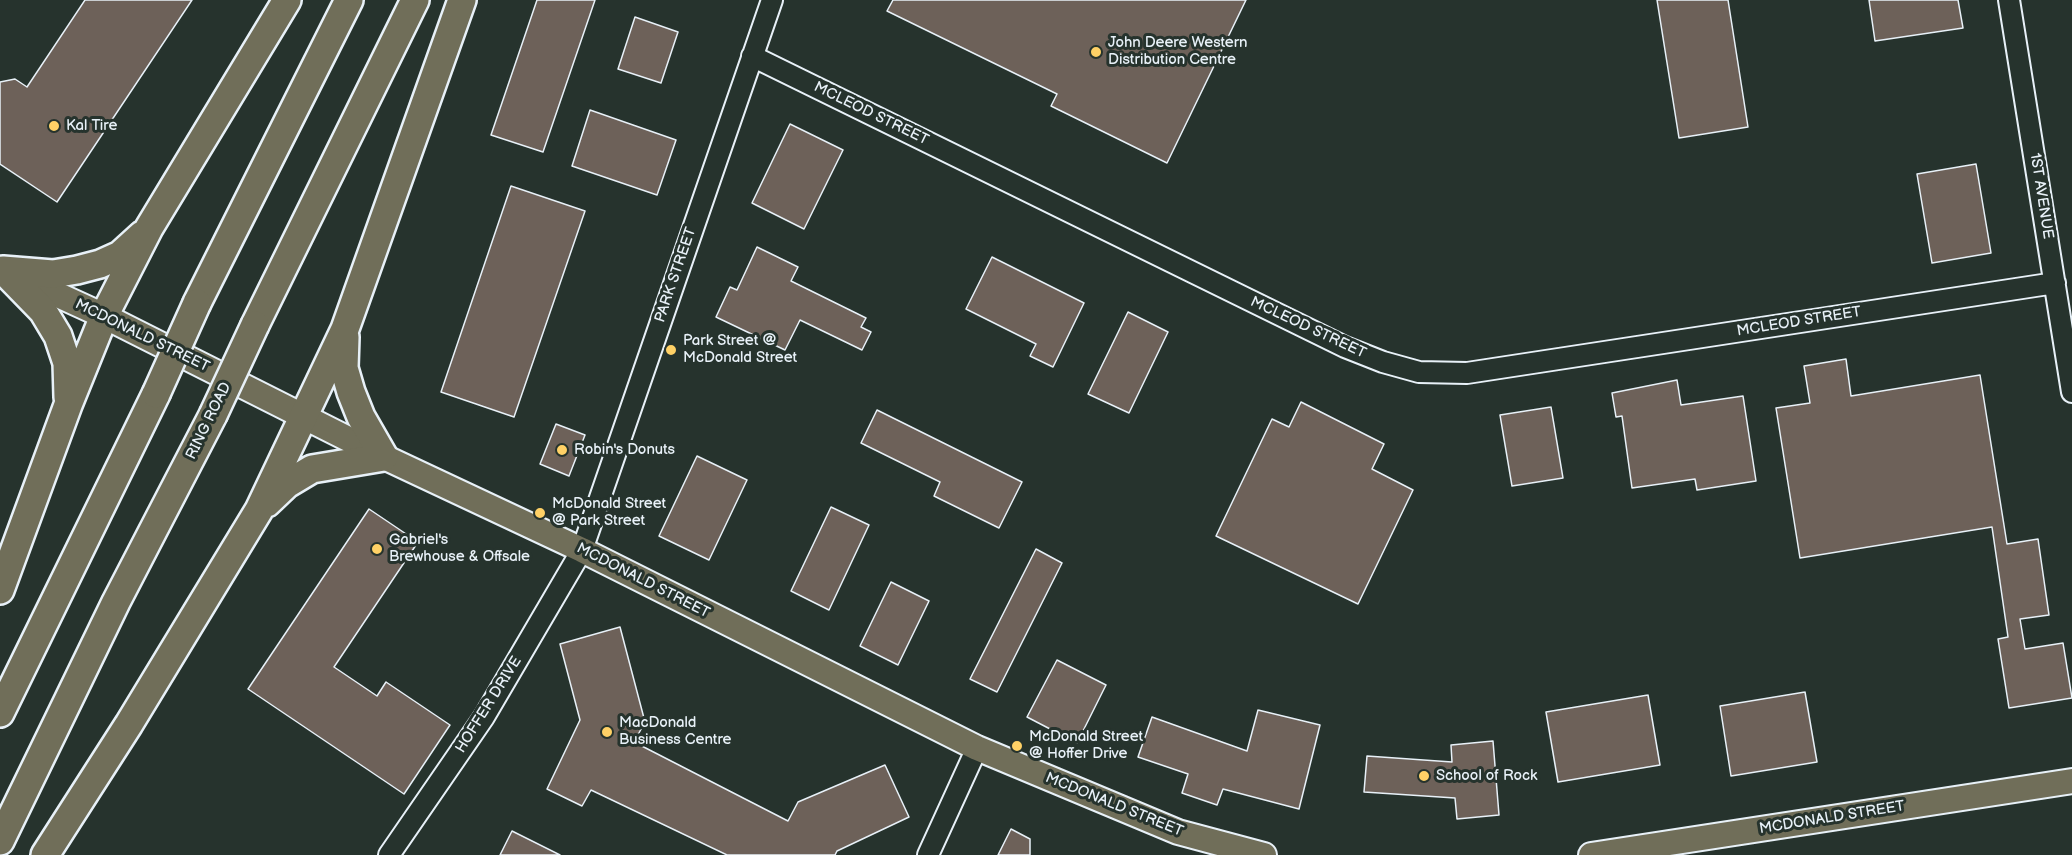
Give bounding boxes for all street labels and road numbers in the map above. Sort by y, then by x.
street label: MCLEOD STREET [811,78,931,150]
street label: 1ST AVENUE [2025,152,2057,240]
street label: PARK STREET [651,225,701,325]
street label: MCLEOD STREET [1247,293,1369,363]
street label: MCDONALD STREET [72,296,212,376]
street label: MCLEOD STREET [1736,303,1862,341]
street label: RING ROAD [183,379,235,463]
street label: MCDONALD STREET [573,540,713,622]
street label: HOFFER DRIVE [452,653,526,757]
street label: MCDONALD STREET [1042,769,1186,841]
street label: MCDONALD STREET [1758,798,1906,838]

